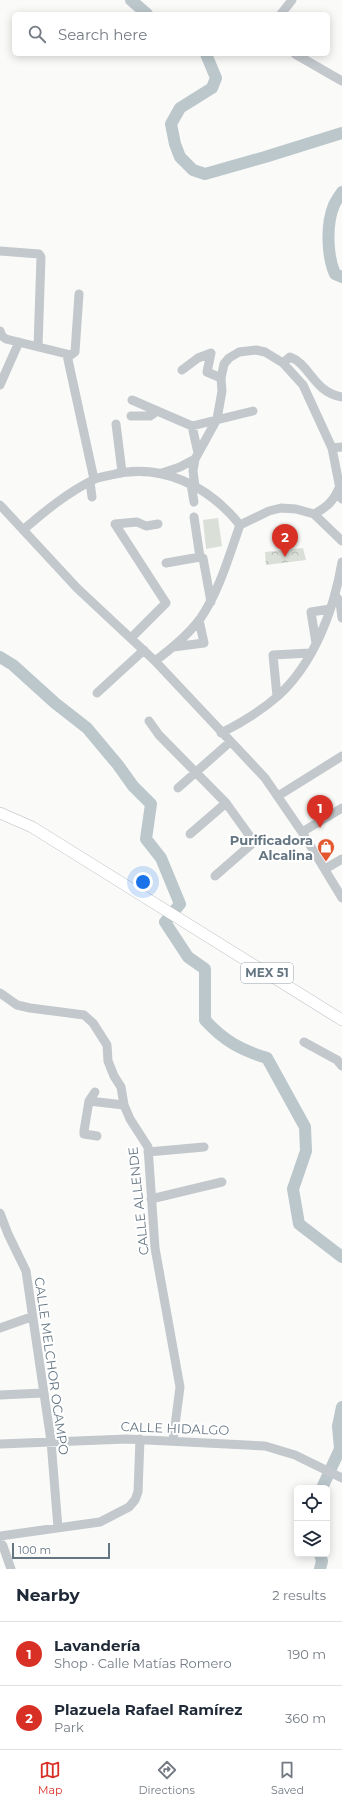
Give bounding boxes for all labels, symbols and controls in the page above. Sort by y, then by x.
search box [12,12,330,56]
icon: search [26,23,48,45]
text: Search here [58,25,147,44]
pin: 2 [272,524,298,557]
pin: 1 [307,795,333,828]
place label: Purificadora Alcalina [230,832,313,863]
shop icon: Purificadora Alcalina [316,837,336,862]
your location [133,872,153,892]
road number: MEX 51 [241,963,293,983]
street label: CALLE ALLENDE [124,1146,152,1256]
street label: CALLE MELCHOR OCAMPO [32,1276,72,1456]
street label: CALLE HIDALGO [120,1418,230,1438]
map controls [294,1485,330,1557]
button: locate [294,1485,330,1521]
button: layers [294,1521,330,1557]
scale bar [12,1541,110,1560]
text: 100 m [18,1543,51,1557]
text: Nearby [16,1585,80,1605]
text: 2 results [272,1587,326,1603]
text: Lavandería [54,1636,141,1655]
text: 1 [26,1646,32,1662]
text: 190 m [288,1646,326,1662]
text: Shop · Calle Matías Romero [54,1655,232,1671]
text: Plazuela Rafael Ramírez [54,1700,242,1719]
text: 2 [25,1710,33,1726]
text: 360 m [285,1710,326,1726]
text: Park [54,1719,84,1735]
tab: Map [38,1759,62,1797]
tab: Directions [139,1759,195,1797]
tab: Saved [271,1759,304,1797]

